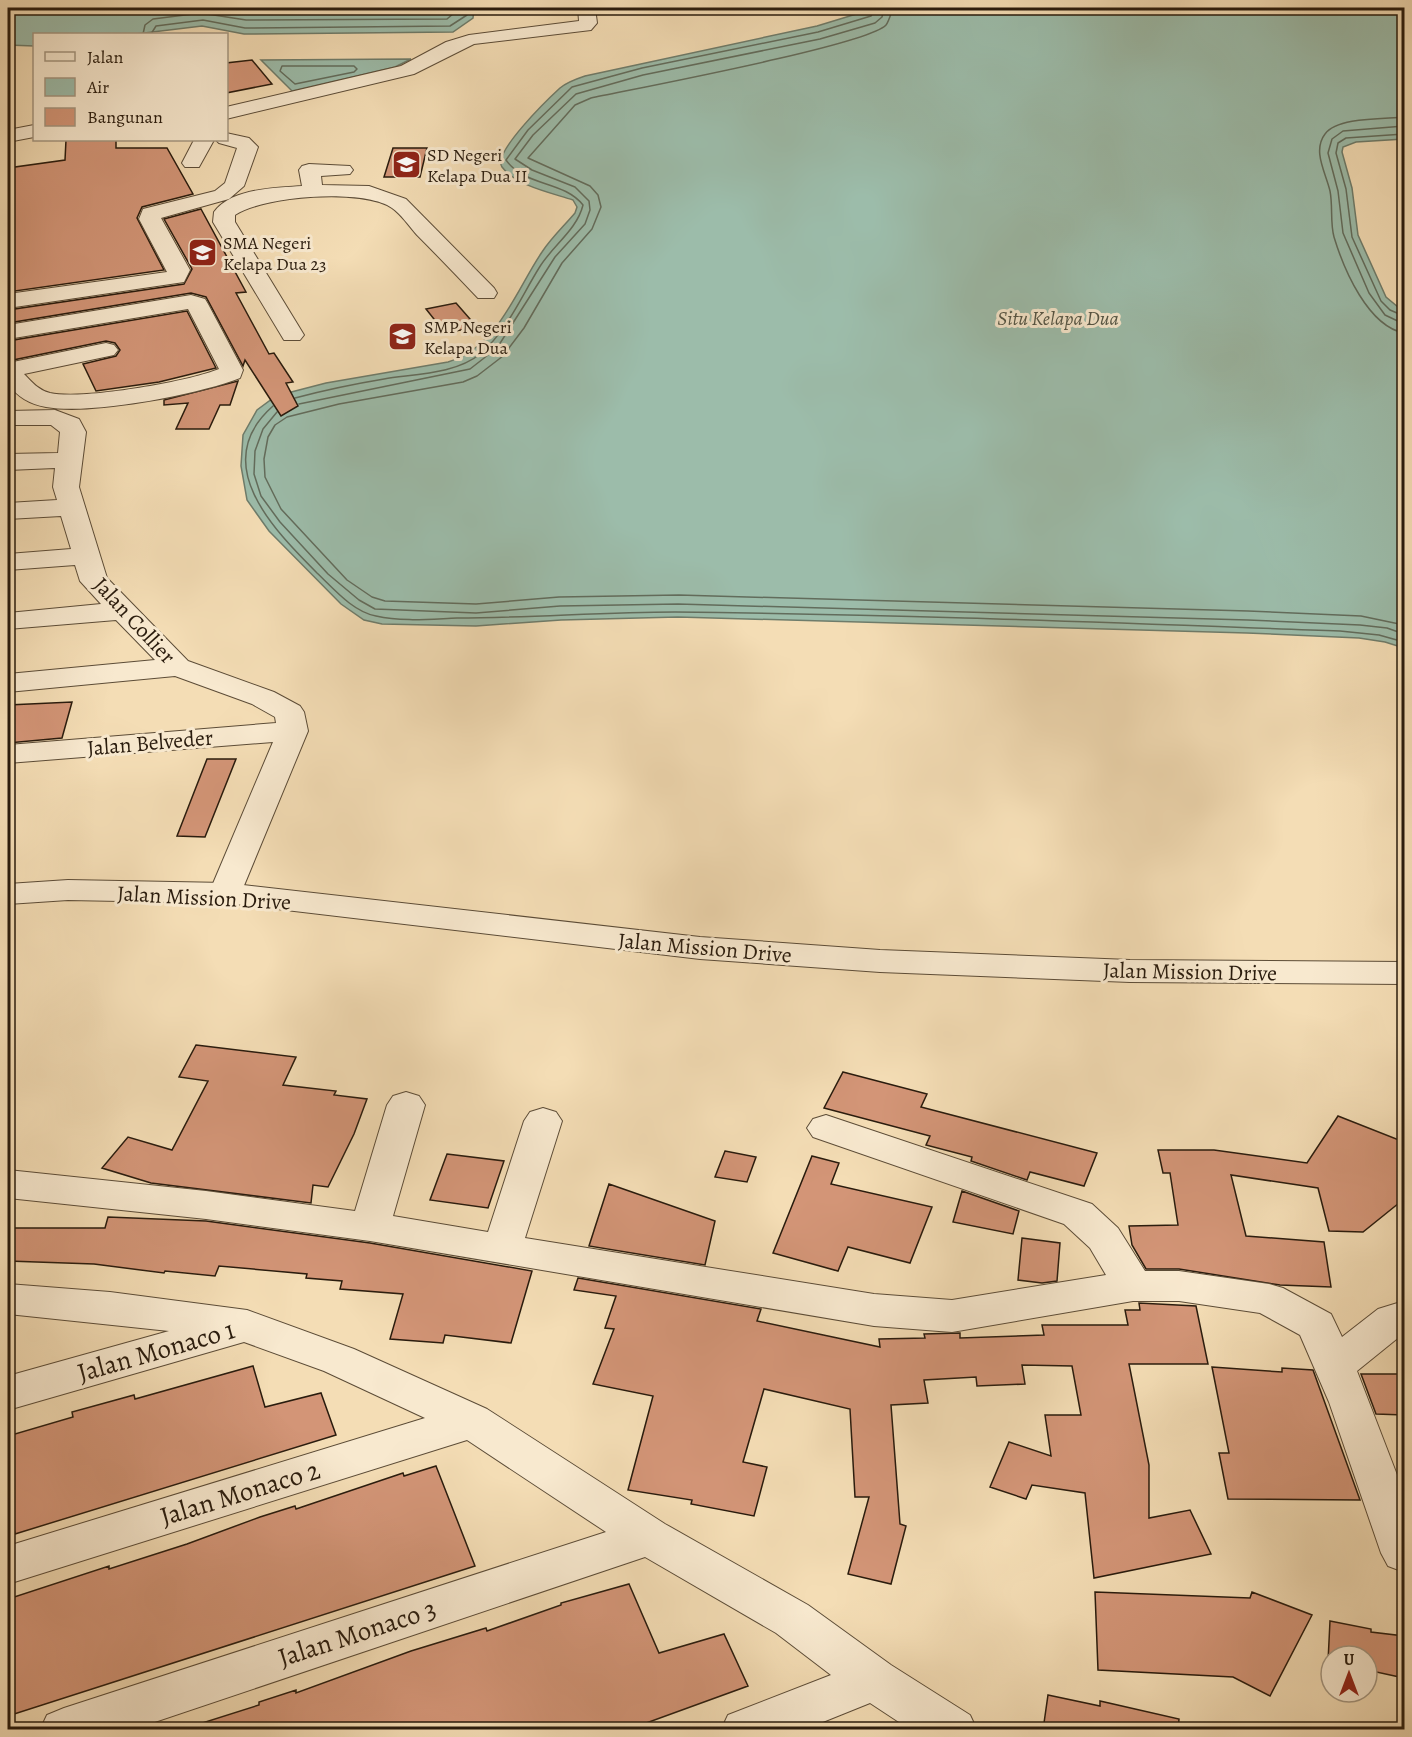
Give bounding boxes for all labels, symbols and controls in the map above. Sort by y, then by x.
legend [33,33,228,141]
text: Jalan [87,45,124,69]
text: Air [86,75,109,99]
text: Bangunan [87,105,163,129]
place label: SD Negeri Kelapa Dua II [427,143,527,188]
school or university icon: SD Negeri Kelapa Dua II [390,149,422,181]
place label: SMA Negeri Kelapa Dua 23 [223,231,326,276]
school or university icon: SMA Negeri Kelapa Dua 23 [186,237,218,269]
water label: Situ Kelapa Dua [997,305,1119,332]
place label: SMP Negeri Kelapa Dua [424,315,512,360]
school or university icon: SMP Negeri Kelapa Dua [387,321,419,353]
street label: Jalan Collier [86,571,182,671]
street label: Jalan Belveder [86,723,214,763]
street label: Jalan Mission Drive [116,878,292,918]
street label: Jalan Mission Drive [617,925,793,971]
street label: Jalan Mission Drive [1103,955,1277,989]
street label: Jalan Monaco 1 [73,1311,239,1391]
street label: Jalan Monaco 2 [155,1452,325,1534]
street label: Jalan Monaco 3 [273,1591,441,1675]
north arrow [1319,1644,1379,1704]
text: U [1344,1649,1355,1671]

